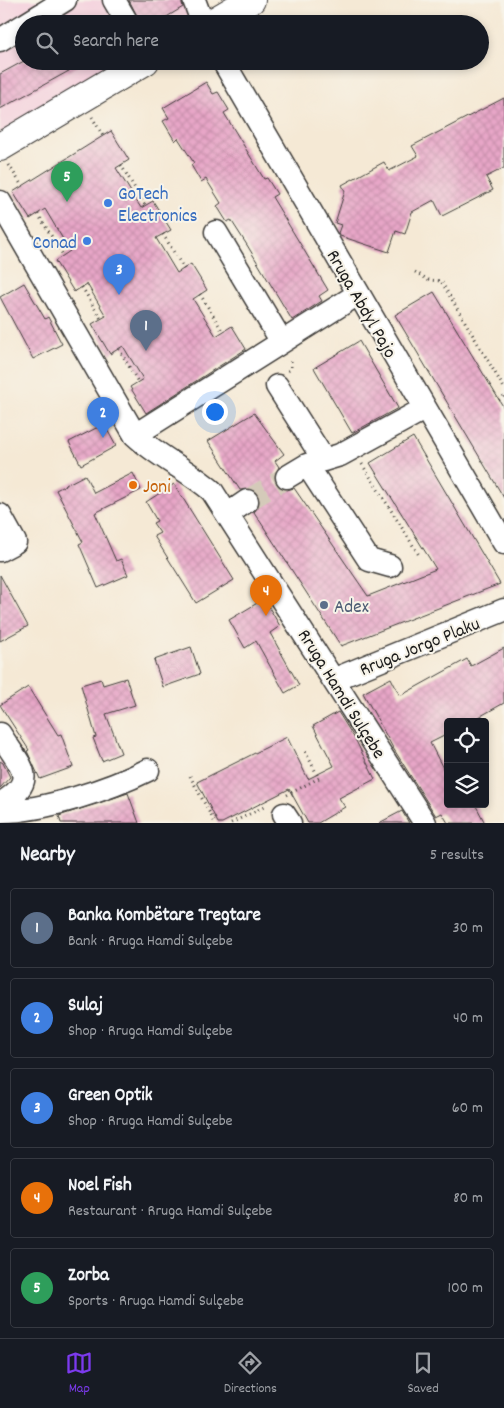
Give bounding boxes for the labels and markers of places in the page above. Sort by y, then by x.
pin: 5 [51,161,83,202]
place label: GoTech Electronics [118,182,198,231]
marker: GoTech Electronics [102,197,114,209]
place label: Conad [33,231,77,258]
marker: Conad [81,235,93,247]
pin: 3 [103,254,135,295]
pin: 1 [130,310,162,351]
pin: 2 [87,397,119,438]
place label: Joni [143,475,171,502]
marker: Joni [127,479,139,491]
pin: 4 [250,575,282,616]
place label: Adex [334,595,369,622]
marker: Adex [318,599,330,611]

